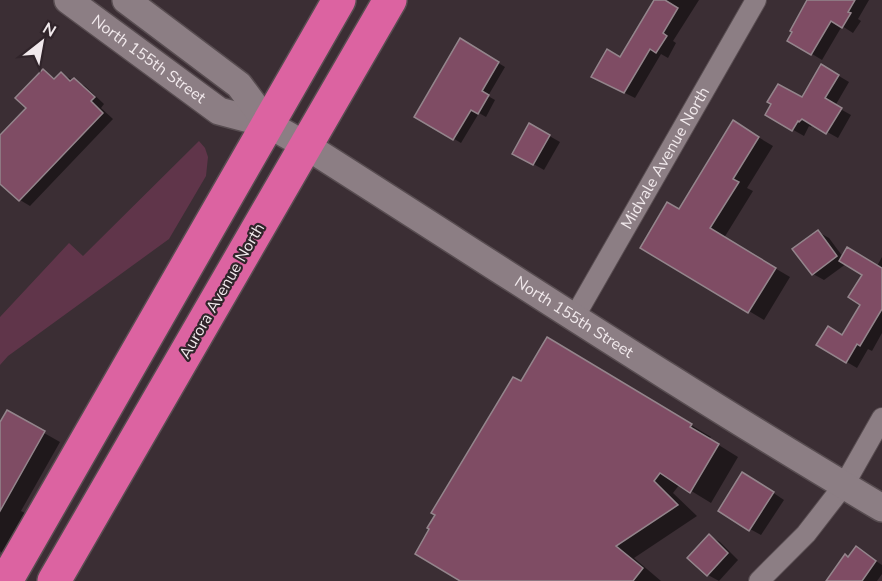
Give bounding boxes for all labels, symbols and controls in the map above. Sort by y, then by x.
street label: North 155th Street [87,10,211,109]
north arrow [12,12,72,72]
text: N [38,17,60,43]
street label: Midvale Avenue North [616,83,715,233]
street label: Aurora Avenue North [174,219,270,363]
street label: North 155th Street [510,271,638,364]

